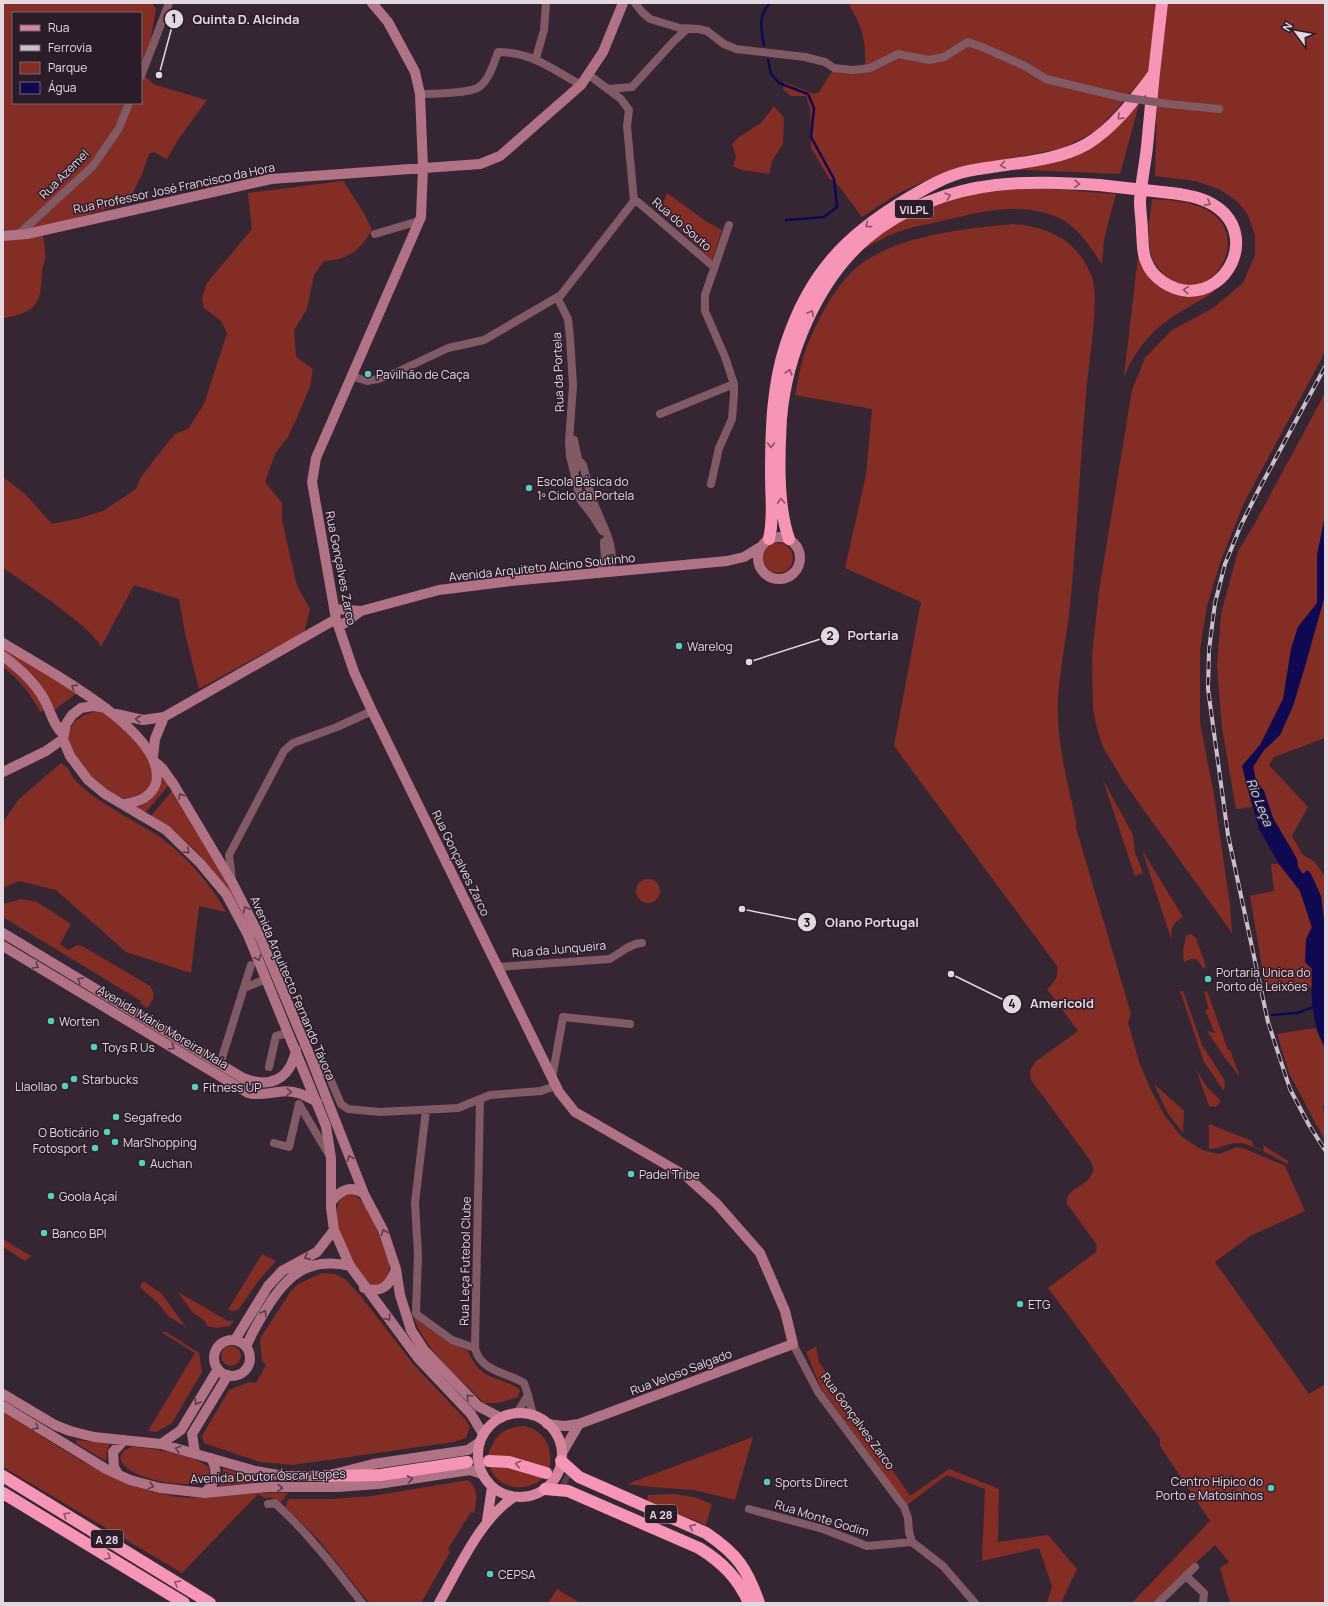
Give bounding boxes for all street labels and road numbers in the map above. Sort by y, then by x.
street label: Rua Azemel [35,145,93,203]
street label: Rua Professor José Francisco da Hora [72,158,276,218]
street label: Rua do Souto [649,193,715,255]
road number: VILPL [895,200,933,218]
street label: Rua da Portela [548,332,568,412]
street label: Rua Gonçalves Zarco [322,510,360,626]
street label: Avenida Arquiteto Alcino Soutinho [448,549,636,585]
street label: Rua Gonçalves Zarco [428,807,494,919]
street label: Avenida Arquitecto Fernando Távora [246,893,340,1083]
street label: Rua da Junqueira [511,936,607,962]
street label: Avenida Mário Moreira Maia [94,981,232,1073]
street label: Rua Leça Futebol Clube [455,1196,475,1326]
street label: Rua Veloso Salgado [628,1345,734,1399]
street label: Rua Gonçalves Zarco [817,1369,899,1473]
street label: Avenida Doutor Óscar Lopes [190,1465,346,1487]
street label: Rua Monte Godim [773,1496,871,1540]
road number: A 28 [645,1505,677,1523]
road number: A 28 [91,1530,123,1548]

